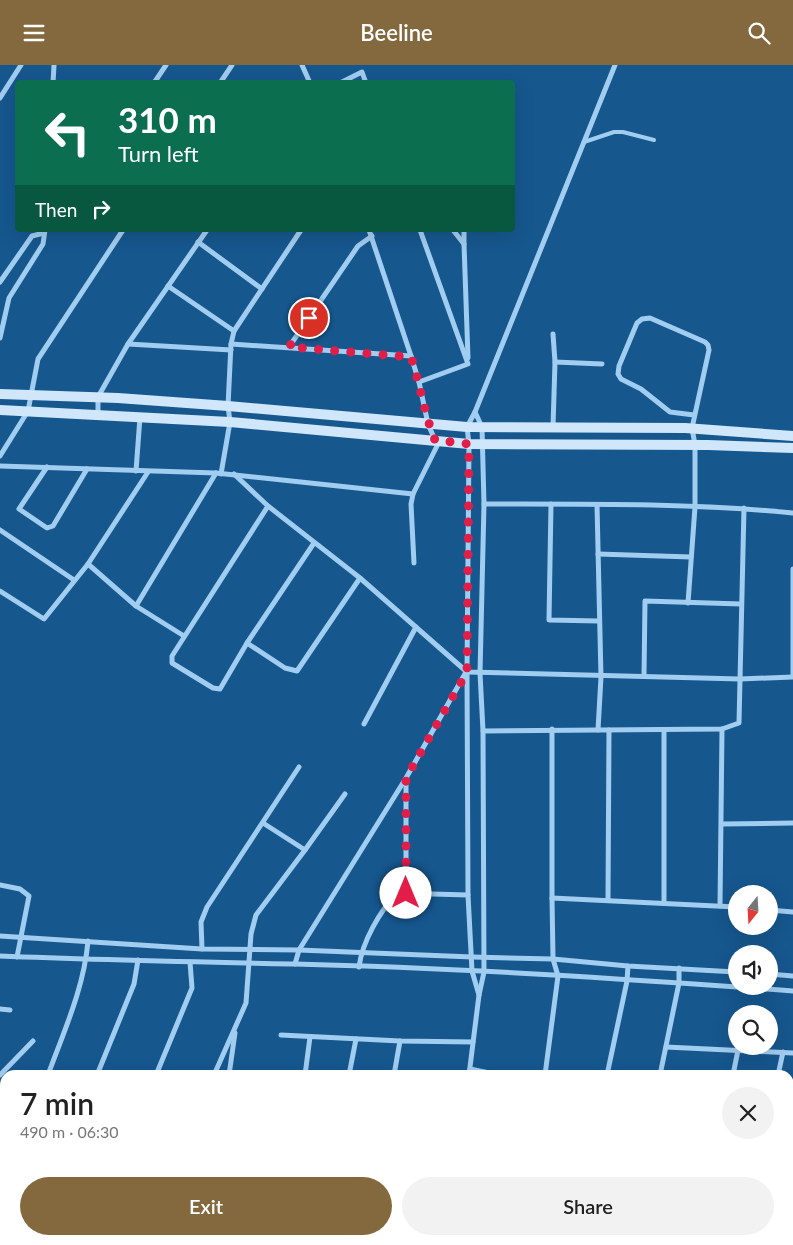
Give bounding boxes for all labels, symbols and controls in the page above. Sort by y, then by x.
icon: menu [20,19,48,47]
text: Beeline [360,19,433,46]
icon: search [745,19,773,47]
text: 310 m [118,98,217,140]
icon: left [35,100,100,165]
text: Turn left [118,140,199,167]
icon: right [87,195,115,223]
text: Then [35,198,77,221]
pin [288,297,330,339]
icon: arrive [295,304,323,332]
position arrow [379,866,431,918]
north arrow [728,885,778,935]
map controls [728,885,778,1055]
button: sound [728,945,778,995]
button: search [728,1005,778,1055]
text: 7 min [20,1085,94,1121]
button: close [722,1087,774,1139]
text: 490 m · 06:30 [20,1122,119,1141]
button: Exit [20,1177,392,1235]
button: Share [402,1177,774,1235]

